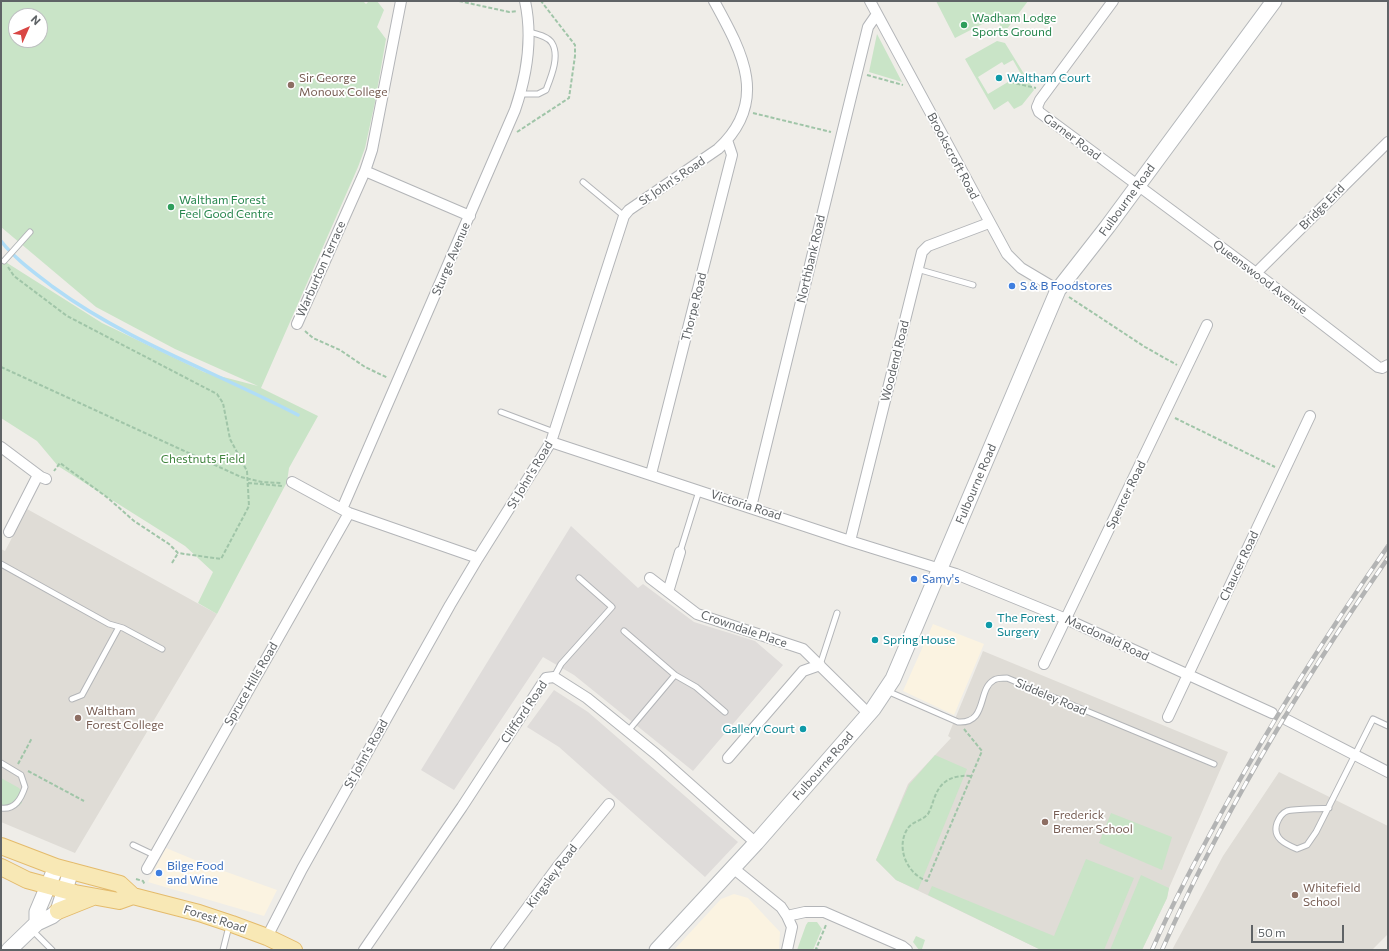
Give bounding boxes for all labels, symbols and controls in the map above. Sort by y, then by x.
north arrow [8,8,48,48]
place label: Wadham Lodge Sports Ground [972,11,1056,39]
text: N [29,12,44,27]
marker: Wadham Lodge Sports Ground [959,20,969,30]
place label: Sir George Monoux College [299,71,388,99]
place label: Waltham Court [1007,71,1091,85]
marker: Waltham Court [994,73,1004,83]
marker: Sir George Monoux College [286,80,296,90]
street label: Brookscroft Road [924,110,982,202]
street label: Garner Road [1040,111,1104,163]
street label: St John's Road [636,154,708,208]
street label: Fulbourne Road [1096,161,1158,239]
street label: Bridge End [1296,181,1348,233]
place label: Waltham Forest Feel Good Centre [179,193,273,221]
marker: Waltham Forest Feel Good Centre [166,202,176,212]
street label: Northbank Road [794,214,828,304]
street label: Warburton Terrace [293,219,349,319]
street label: Sturge Avenue [429,220,473,298]
street label: Queenswood Avenue [1210,237,1310,317]
street label: Thorpe Road [679,271,709,343]
place label: S & B Foodstores [1020,279,1112,293]
marker: S & B Foodstores [1007,281,1017,291]
street label: Woodend Road [878,319,912,403]
street label: St John's Road [504,438,556,512]
street label: Fulbourne Road [953,442,999,526]
park label: Chestnuts Field [161,452,245,466]
street label: Spencer Road [1103,458,1149,532]
street label: Victoria Road [709,487,783,523]
street label: Chaucer Road [1217,529,1261,603]
place label: Samy's [922,572,960,586]
marker: Samy's [909,574,919,584]
street label: Crowndale Place [699,608,789,650]
place label: The Forest Surgery [997,611,1055,639]
street label: Macdonald Road [1063,612,1151,664]
marker: The Forest Surgery [984,620,994,630]
place label: Spring House [883,633,955,647]
marker: Spring House [870,635,880,645]
street label: Spruce Hills Road [221,640,281,728]
street label: Siddeley Road [1013,676,1089,718]
street label: Clifford Road [498,678,550,746]
place label: Waltham Forest College [86,704,164,732]
marker: Waltham Forest College [73,713,83,723]
street label: St John's Road [341,717,391,791]
place label: Gallery Court [722,722,795,736]
marker: Gallery Court [798,724,808,734]
street label: Fulbourne Road [789,729,857,803]
place label: Frederick Bremer School [1053,808,1133,836]
marker: Frederick Bremer School [1040,817,1050,827]
street label: Kingsley Road [523,841,581,911]
place label: Bilge Food and Wine [167,859,224,887]
marker: Bilge Food and Wine [154,868,164,878]
place label: Whitefield School [1303,881,1360,909]
marker: Whitefield School [1290,890,1300,900]
street label: Forest Road [182,902,248,936]
scale bar [1253,917,1346,943]
text: 50 m [1258,925,1286,939]

